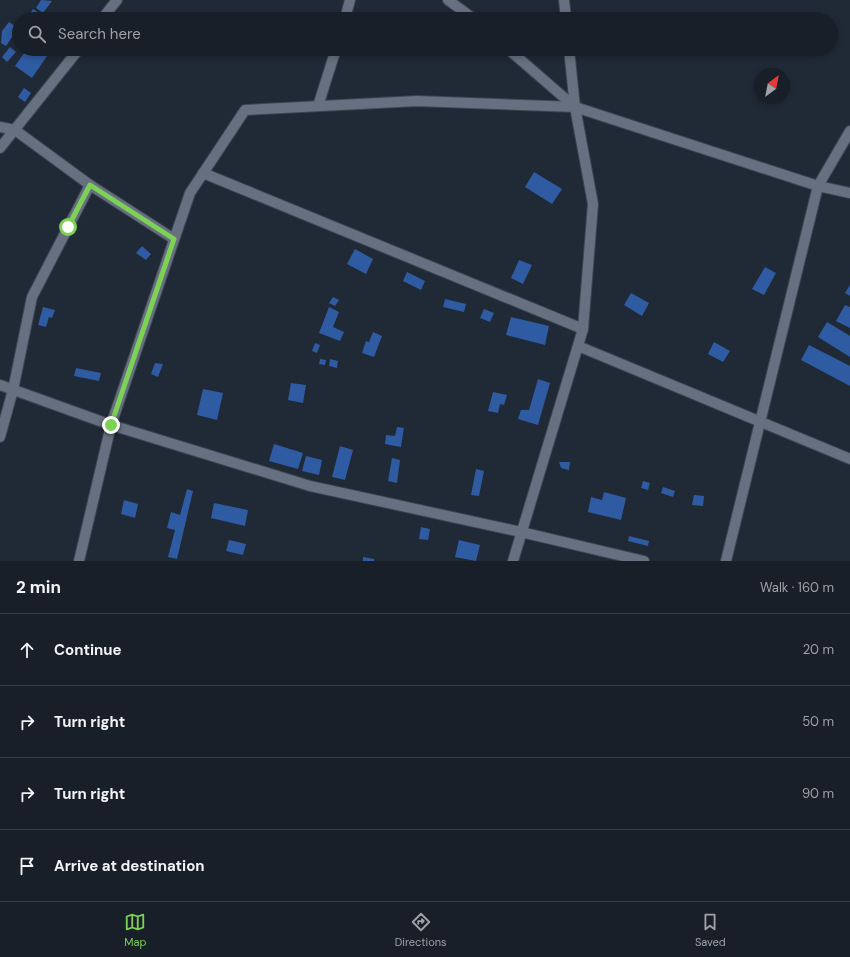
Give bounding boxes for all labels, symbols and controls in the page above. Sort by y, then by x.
search box [12,12,838,56]
icon: search [26,23,48,45]
text: Search here [58,24,141,44]
north arrow [754,68,790,104]
route start [59,218,77,236]
route end [102,416,120,434]
text: 2 min [16,576,61,598]
text: Walk · 160 m [760,579,834,596]
icon: ahead [16,639,38,661]
text: Continue [54,640,122,660]
text: 20 m [803,641,834,658]
icon: right [16,711,38,733]
text: Turn right [54,712,125,732]
text: 50 m [802,713,834,730]
icon: right [16,783,38,805]
text: Turn right [54,784,125,804]
text: 90 m [802,785,834,802]
icon: arrive [16,855,38,877]
text: Arrive at destination [54,856,205,876]
tab: Map [124,911,146,949]
tab: Directions [395,911,447,949]
tab: Saved [695,911,726,949]

